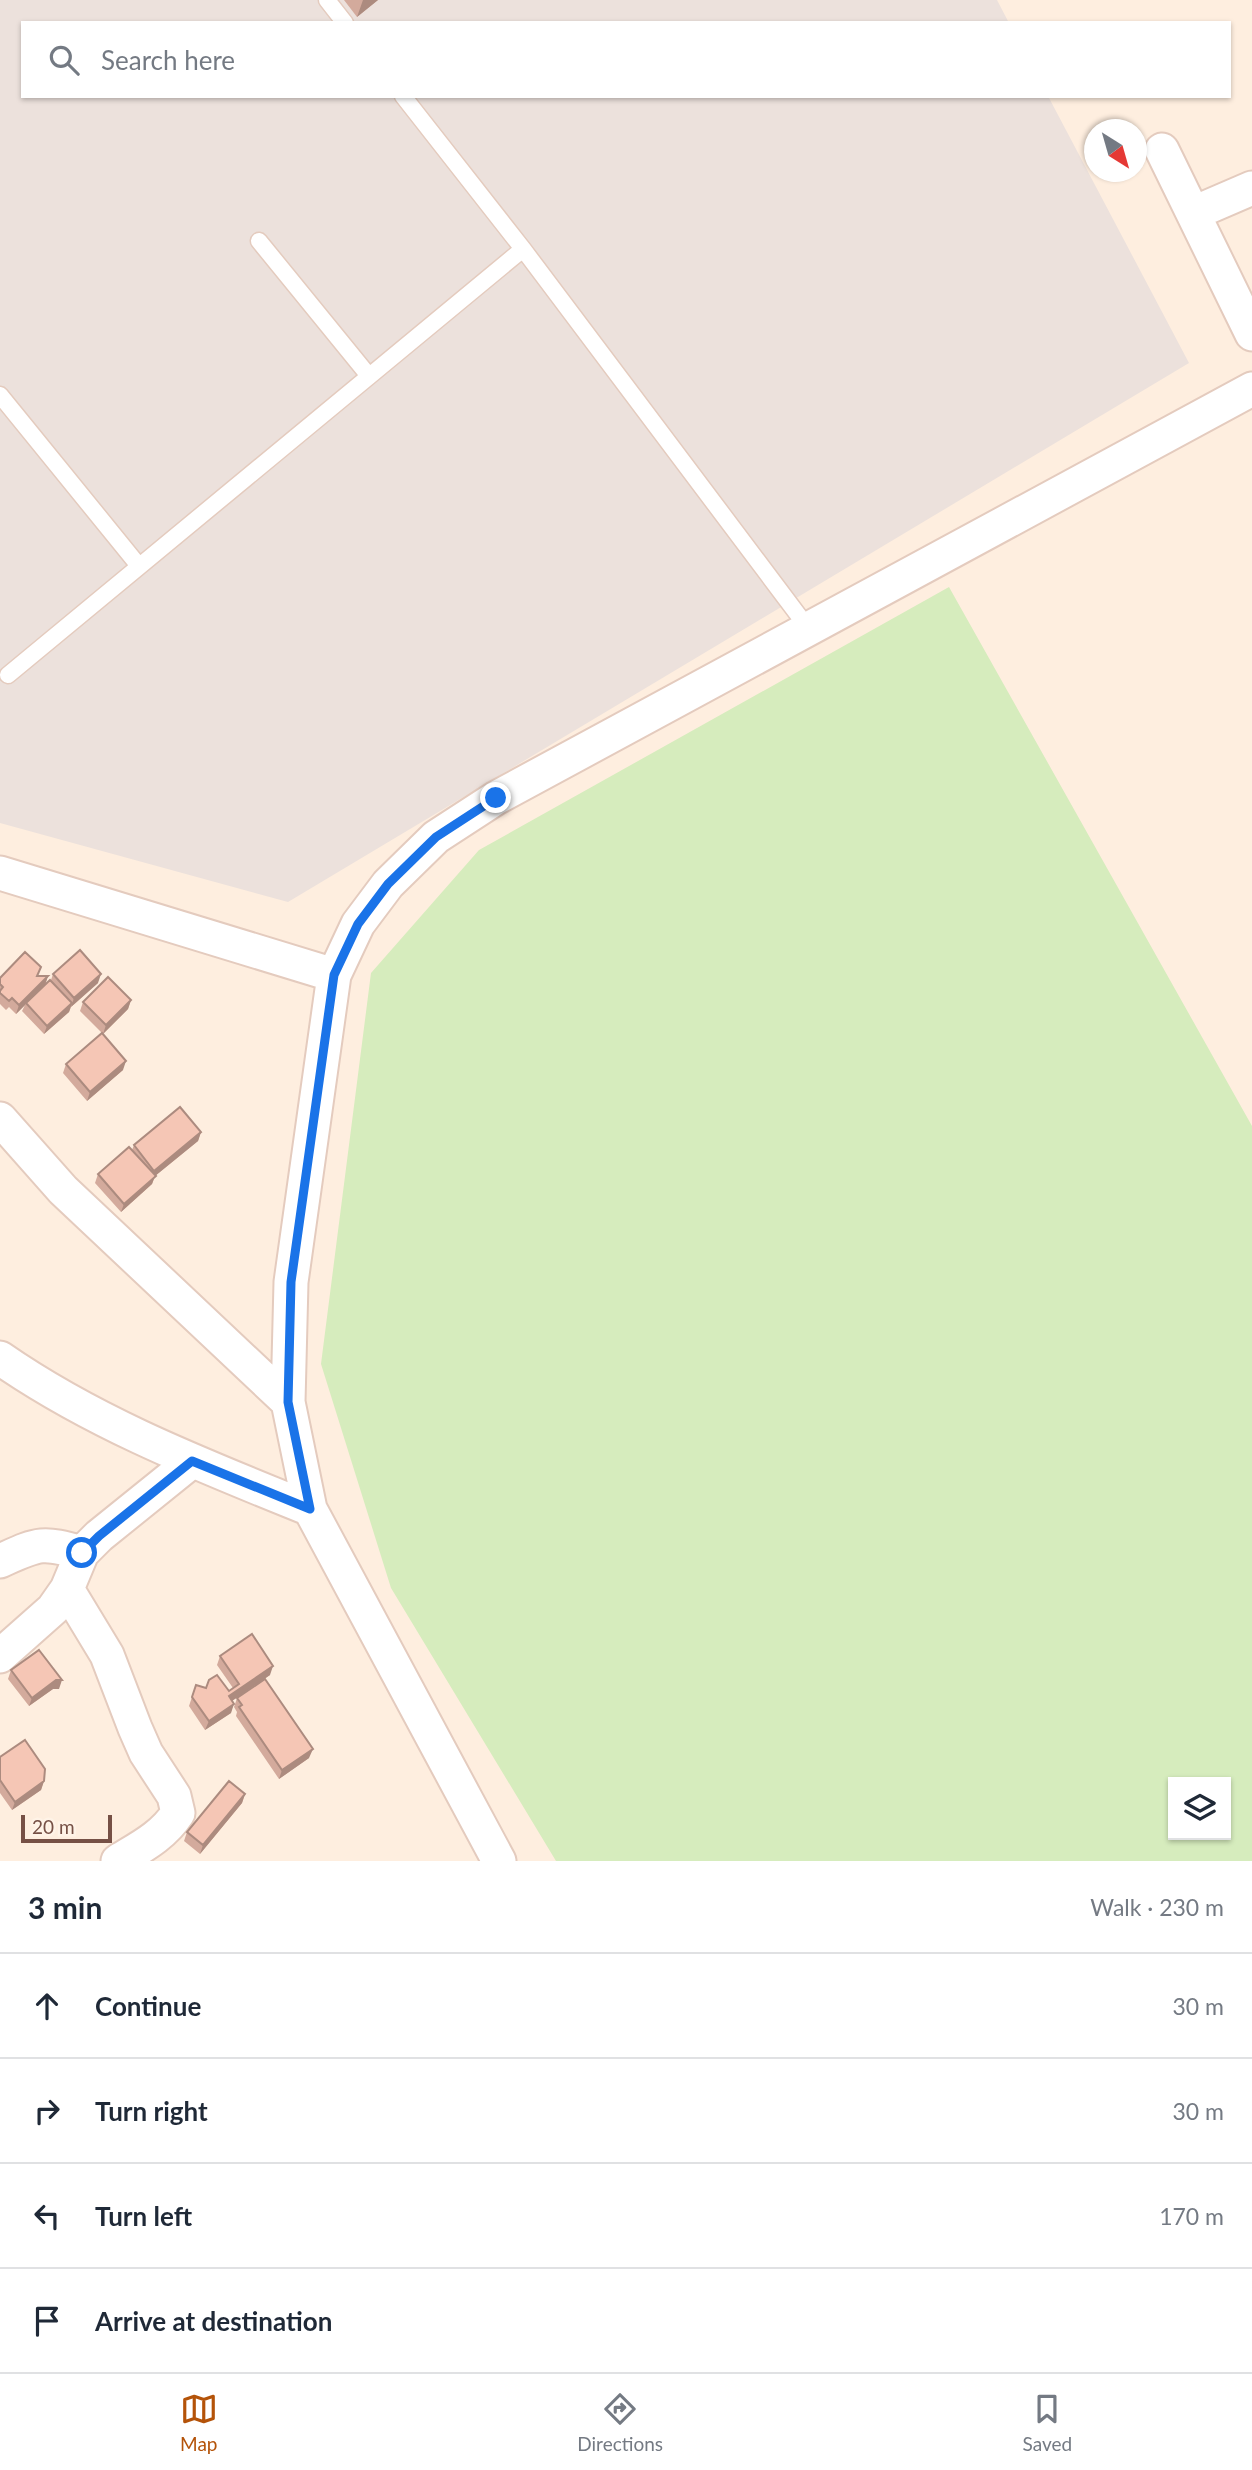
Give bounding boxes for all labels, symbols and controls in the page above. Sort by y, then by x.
search box [21,21,1231,98]
icon: search [45,41,83,79]
text: Search here [101,44,235,76]
north arrow [1084,119,1147,182]
route end [480,782,511,813]
route start [66,1537,97,1568]
map controls [1168,1777,1231,1840]
button: layers [1168,1777,1231,1840]
scale bar [21,1812,112,1844]
text: 20 m [32,1815,75,1838]
text: 3 min [28,1889,102,1925]
text: Walk · 230 m [1090,1893,1224,1921]
icon: ahead [28,1987,66,2025]
text: Continue [95,1990,201,2022]
text: 30 m [1173,1992,1224,2020]
icon: right [28,2092,66,2130]
text: Turn right [95,2095,208,2127]
text: 30 m [1173,2097,1224,2125]
icon: left [28,2197,66,2235]
text: Turn left [95,2200,192,2232]
text: 170 m [1159,2202,1224,2230]
icon: arrive [28,2302,66,2340]
text: Arrive at destination [95,2305,332,2337]
tab: Map [180,2390,218,2455]
tab: Directions [577,2390,663,2455]
tab: Saved [1023,2390,1072,2455]

